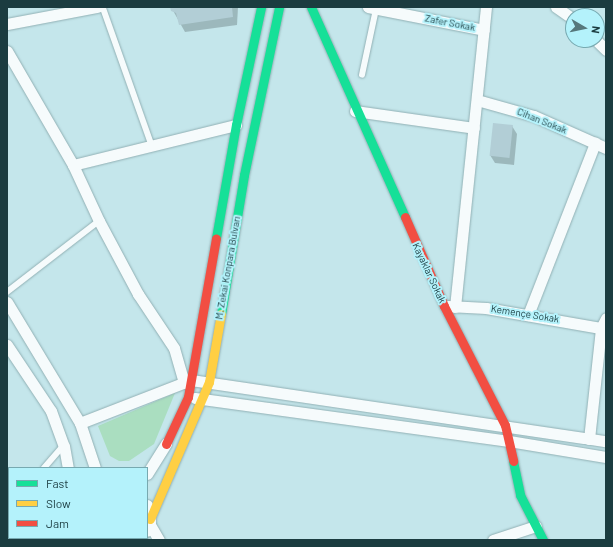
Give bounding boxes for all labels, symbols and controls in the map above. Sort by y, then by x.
north arrow [565,8,605,48]
street label: Zafer Sokak [424,12,476,34]
text: N [589,25,603,34]
street label: Cihan Sokak [515,106,569,136]
street label: M. Zekai Konpara Bulvarı [213,215,243,321]
street label: Kayaklar Sokak [410,241,448,305]
street label: Kemençe Sokak [490,303,560,325]
legend [8,467,148,539]
text: Fast [46,476,69,490]
text: Slow [46,496,71,510]
text: Jam [46,516,69,530]

